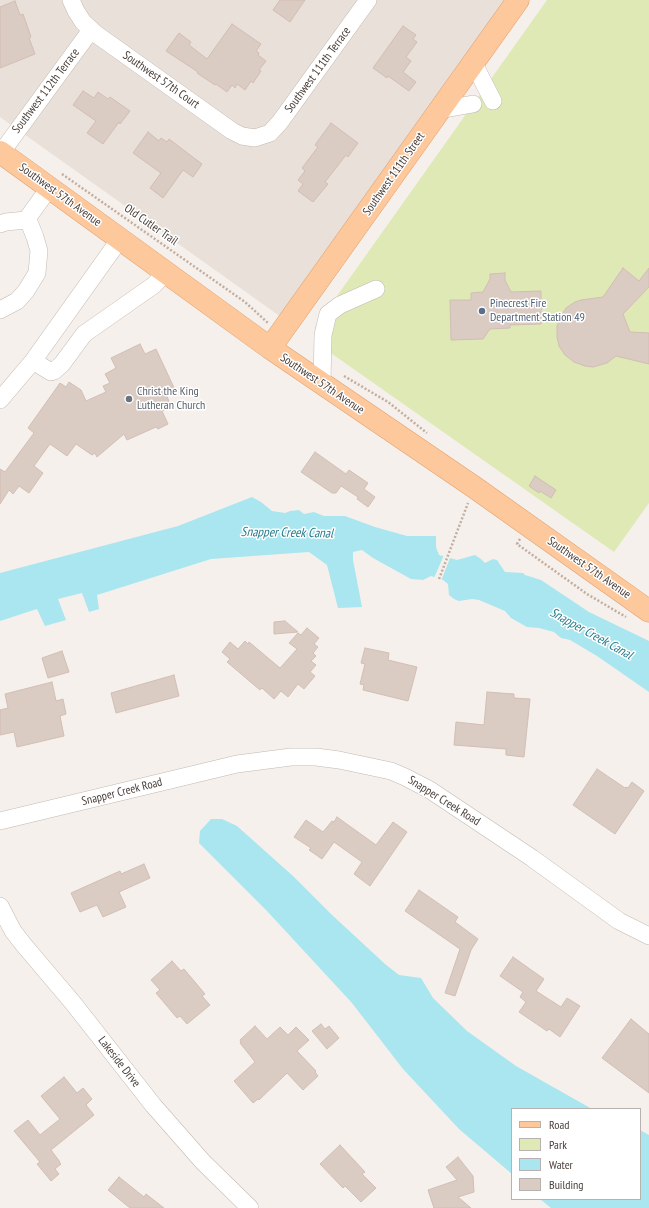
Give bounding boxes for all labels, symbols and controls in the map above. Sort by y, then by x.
street label: Southwest 111th Terrace [282,24,354,116]
street label: Southwest 112th Terrace [9,46,83,136]
street label: Southwest 57th Court [120,48,202,112]
street label: Southwest 111th Street [360,130,428,218]
street label: Southwest 57th Avenue [16,160,104,230]
street label: Old Cutler Trail [121,201,181,249]
place label: Pinecrest Fire Department Station 49 [490,297,585,325]
marker: Pinecrest Fire Department Station 49 [477,306,487,316]
street label: Southwest 57th Avenue [277,351,367,417]
place label: Christ the King Lutheran Church [137,385,205,413]
marker: Christ the King Lutheran Church [124,394,134,404]
water label: Snapper Creek Canal [241,524,333,542]
street label: Southwest 57th Avenue [545,534,633,602]
water label: Snapper Creek Canal [547,605,635,663]
street label: Snapper Creek Road [405,773,483,829]
street label: Snapper Creek Road [80,775,164,809]
street label: Lakeside Drive [95,1034,143,1090]
legend [511,1108,641,1200]
text: Road [549,1117,569,1132]
text: Park [549,1137,567,1152]
text: Water [549,1157,573,1172]
text: Building [549,1177,584,1192]

